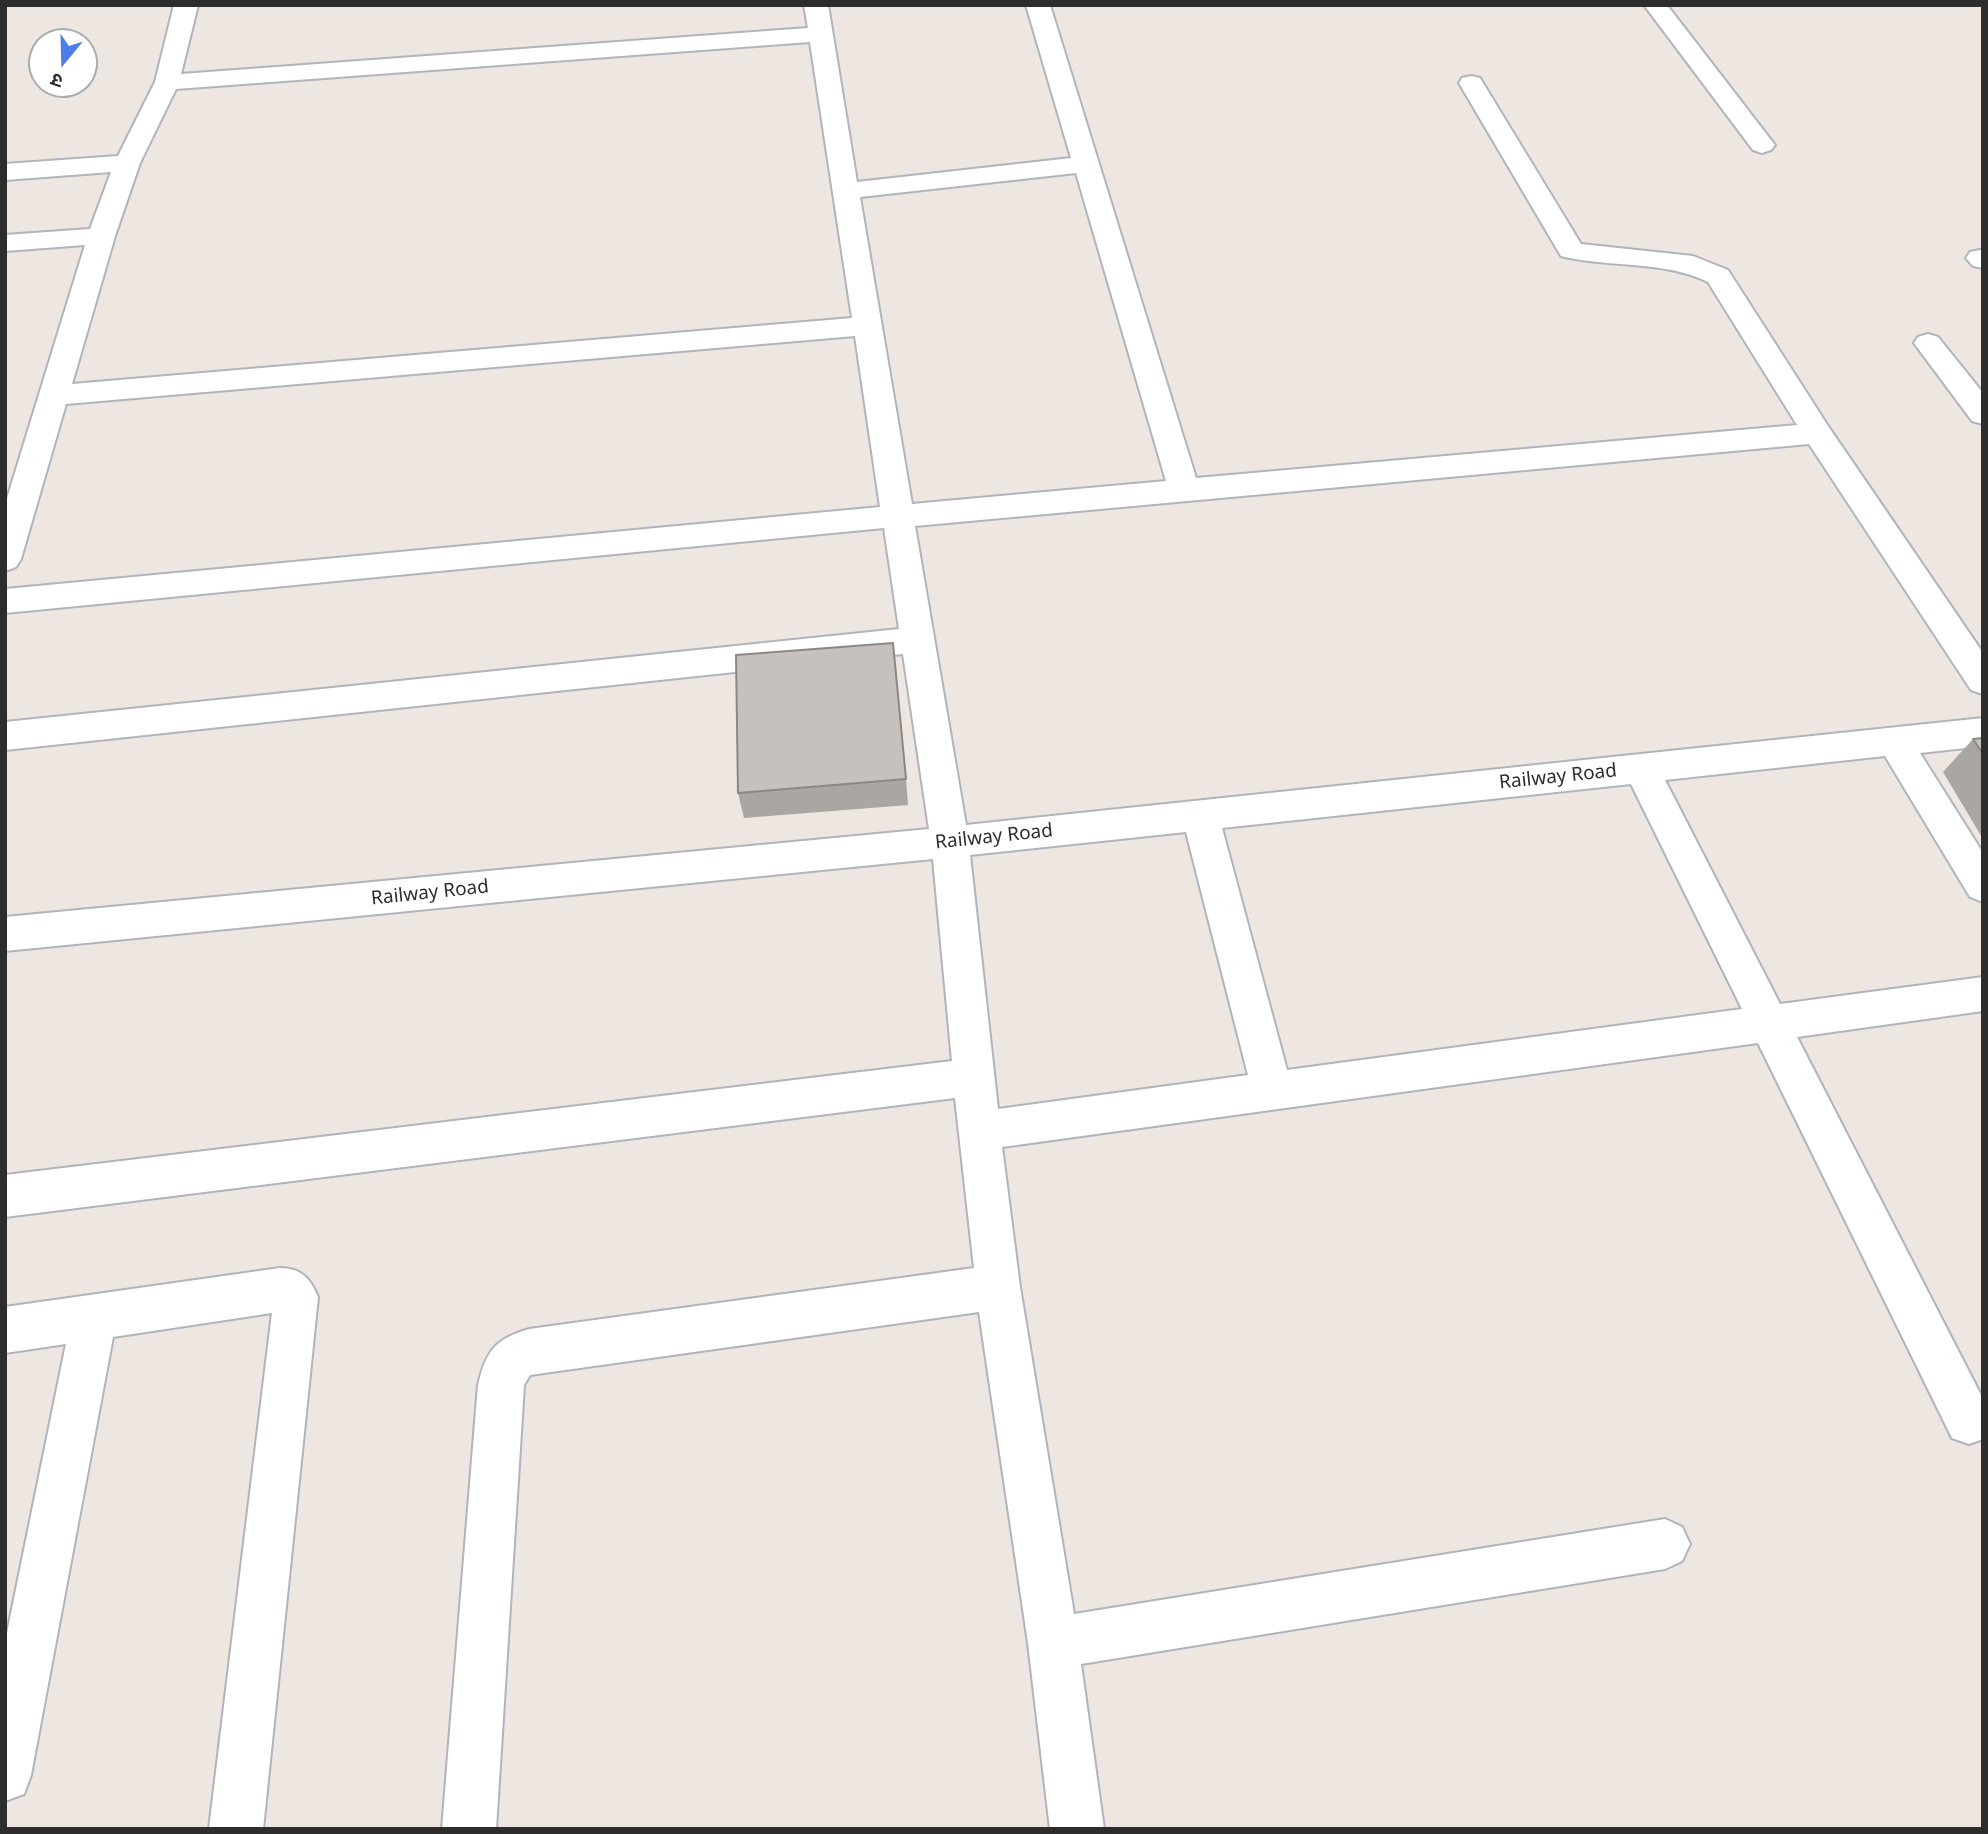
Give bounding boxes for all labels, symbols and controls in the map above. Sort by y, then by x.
north arrow [28,28,98,98]
text: उ [47,67,66,95]
street label: Railway Road [1498,759,1618,795]
street label: Railway Road [934,819,1054,855]
street label: Railway Road [370,875,490,911]

